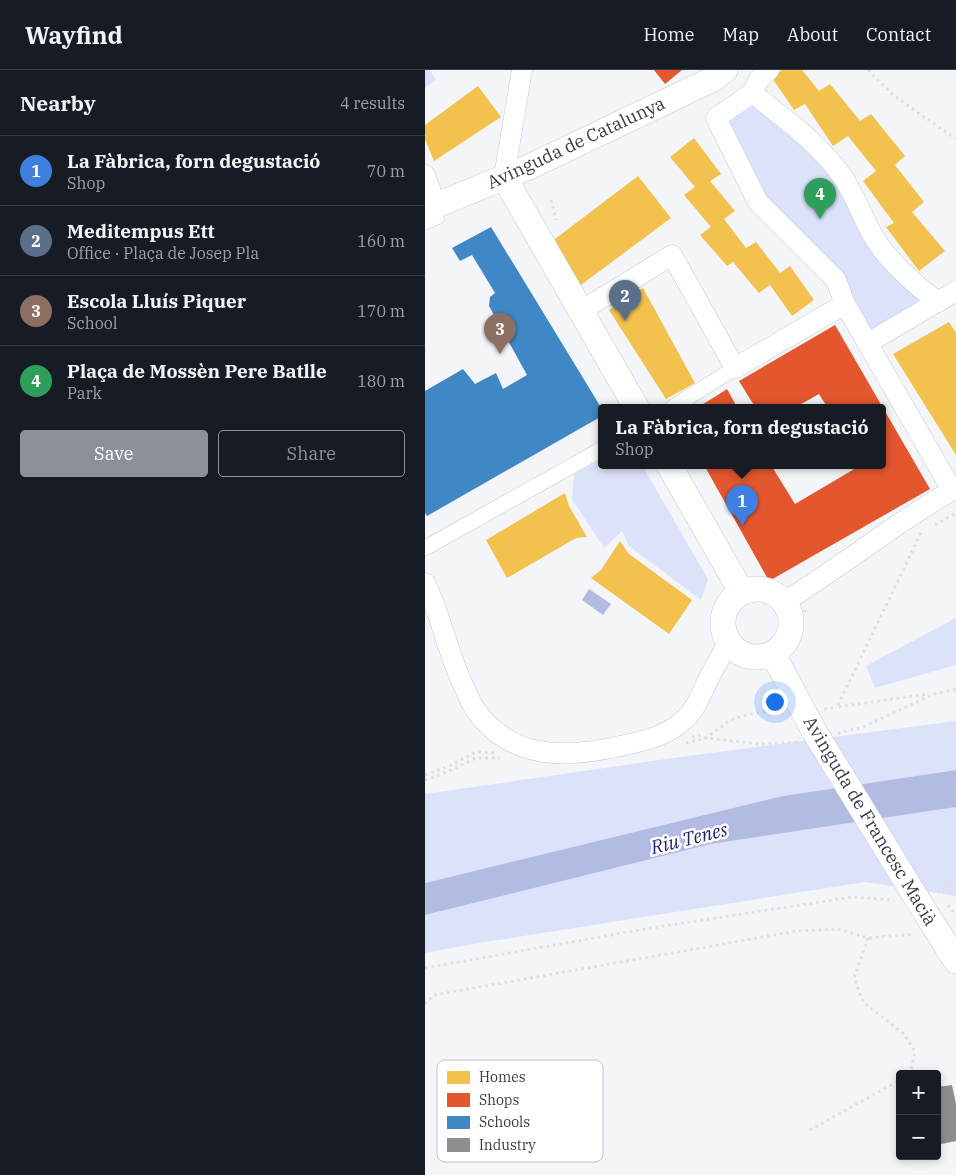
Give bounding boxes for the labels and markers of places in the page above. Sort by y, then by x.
pin: 4 [804,178,836,219]
pin: 2 [609,280,641,321]
pin: 3 [484,313,516,354]
pin: 1 [726,485,758,526]

